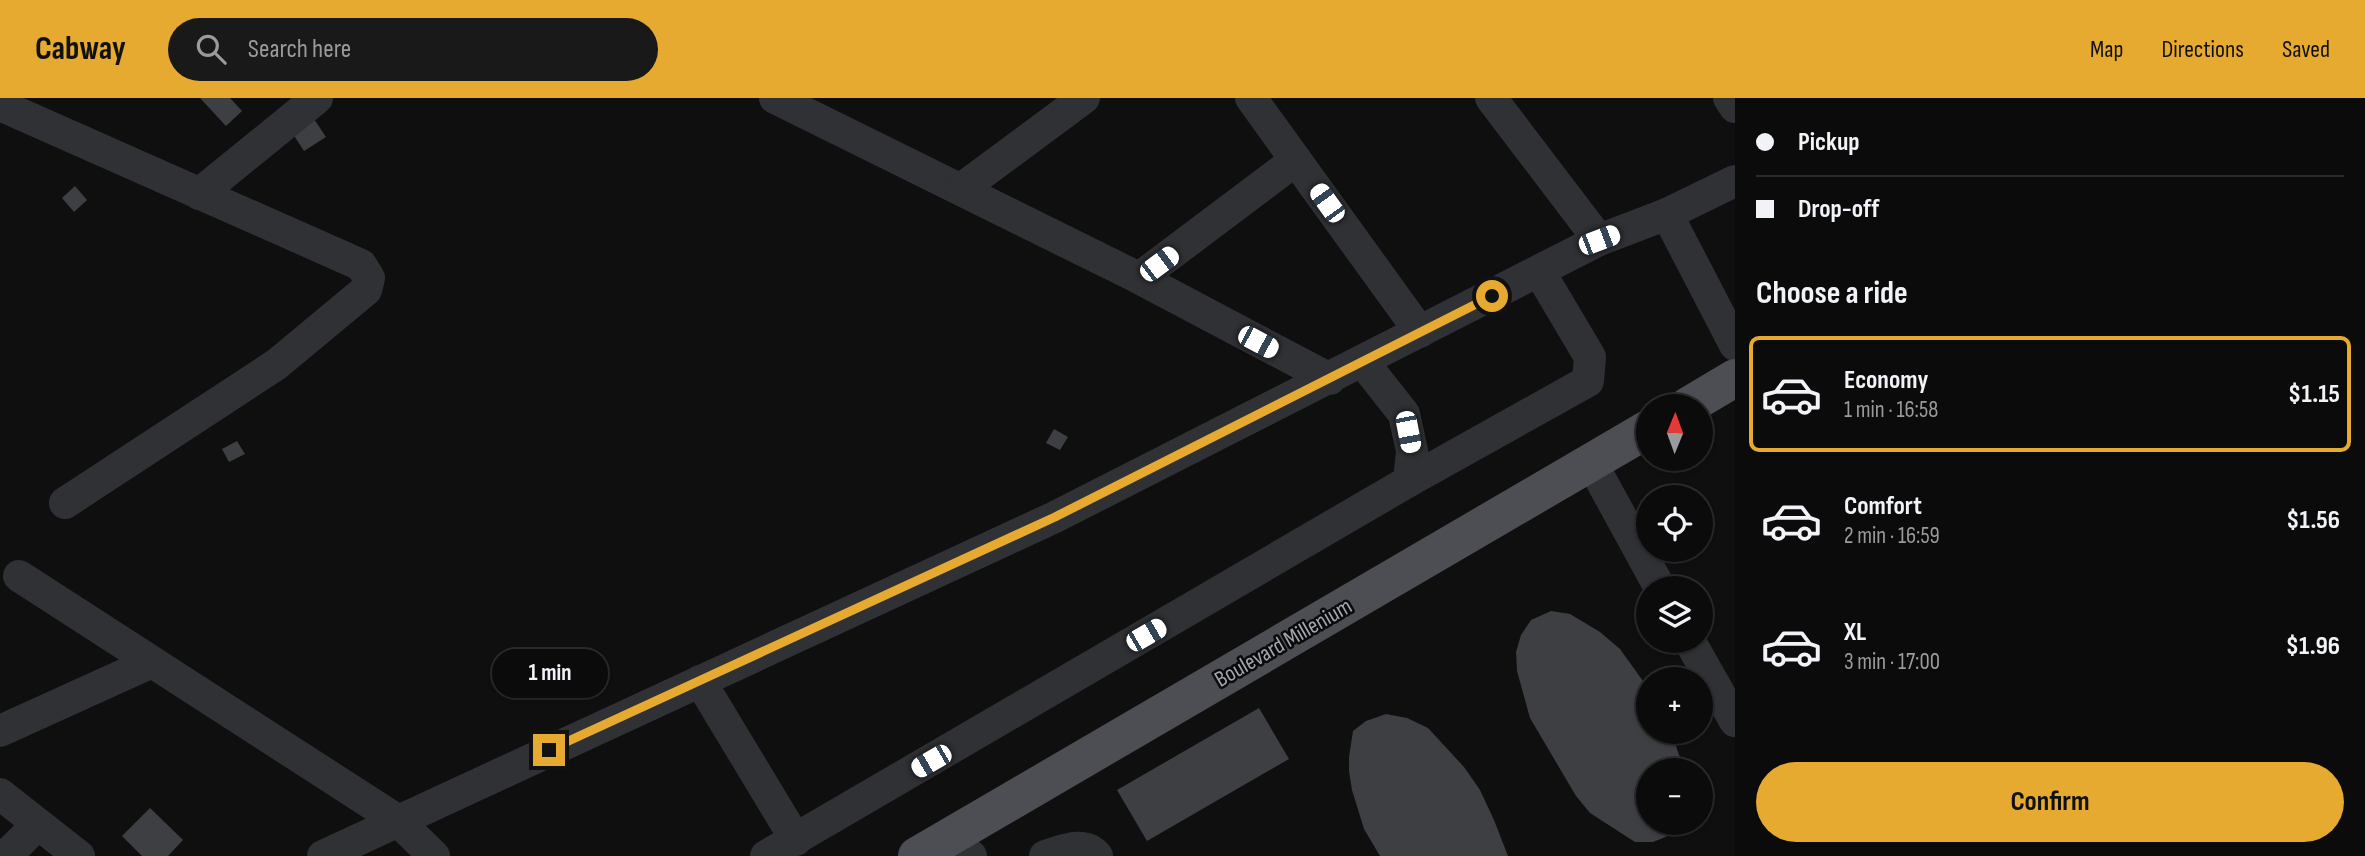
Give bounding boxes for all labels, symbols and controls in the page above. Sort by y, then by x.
search box [168,18,658,81]
text: Cabway [35,29,126,69]
icon: search [192,30,230,68]
text: Search here [248,34,351,65]
text: Map [2090,35,2123,64]
text: Directions [2161,35,2244,64]
text: Saved [2282,35,2330,64]
text: Pickup [1798,127,1860,158]
car [1307,180,1348,226]
text: Drop-off [1798,194,1879,225]
car [1576,223,1623,257]
car [1136,243,1183,285]
text: Choose a ride [1756,274,1908,313]
route start [1476,280,1508,312]
car [1235,323,1282,361]
icon: car [1760,363,1823,426]
text: Economy [1844,365,1928,396]
text: $1.15 [2288,379,2340,410]
north arrow [1636,394,1713,471]
map controls [1636,394,1713,835]
text: 1 min · 16:58 [1844,396,1938,424]
car [1394,409,1423,455]
button: locate [1636,485,1713,562]
icon: car [1760,489,1823,552]
text: Comfort [1844,491,1922,522]
text: $1.56 [2286,505,2340,536]
text: 2 min · 16:59 [1844,522,1940,550]
button: layers [1636,576,1713,653]
street label: Boulevard Millenium [1210,592,1357,693]
car [1123,615,1170,655]
icon: car [1760,615,1823,678]
text: XL [1844,617,1866,648]
text: $1.96 [2286,631,2340,662]
callout: 1 min [491,648,607,698]
text: 3 min · 17:00 [1844,648,1940,676]
text: 1 min [529,659,571,687]
button: + [1636,667,1713,744]
route end [533,734,565,766]
car [908,741,955,781]
button: − [1636,758,1713,835]
button: Confirm [1756,762,2344,842]

